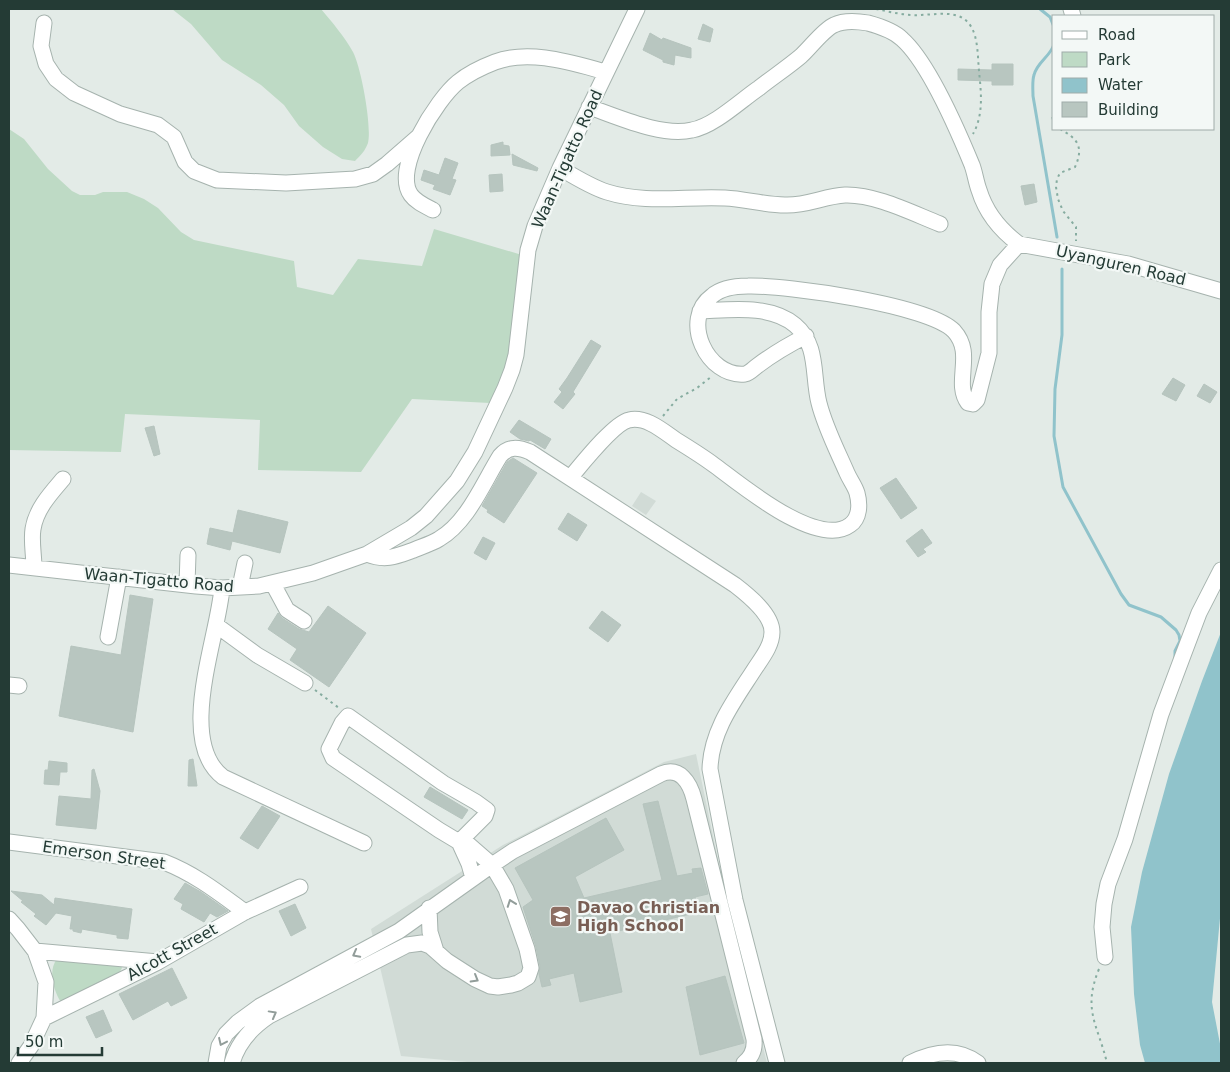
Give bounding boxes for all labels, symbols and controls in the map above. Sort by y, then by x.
legend [1052,15,1215,130]
text: Road [1098,26,1136,44]
text: Park [1098,51,1131,69]
text: Water [1098,76,1143,94]
street label: Waan-Tigatto Road [528,87,606,231]
text: Building [1098,101,1159,119]
street label: Uyanguren Road [1054,241,1188,289]
street label: Waan-Tigatto Road [83,564,235,596]
street label: Emerson Street [41,837,167,873]
place label: Davao Christian High School [577,898,720,935]
one-way arrow [507,899,517,907]
school or university icon: Davao Christian High School [549,904,573,928]
street label: Alcott Street [124,919,220,985]
one-way arrow [352,948,361,958]
one-way arrow [470,973,479,983]
one-way arrow [268,1010,277,1020]
scale bar [18,1024,101,1056]
text: 50 m [25,1033,63,1051]
one-way arrow [219,1037,229,1046]

